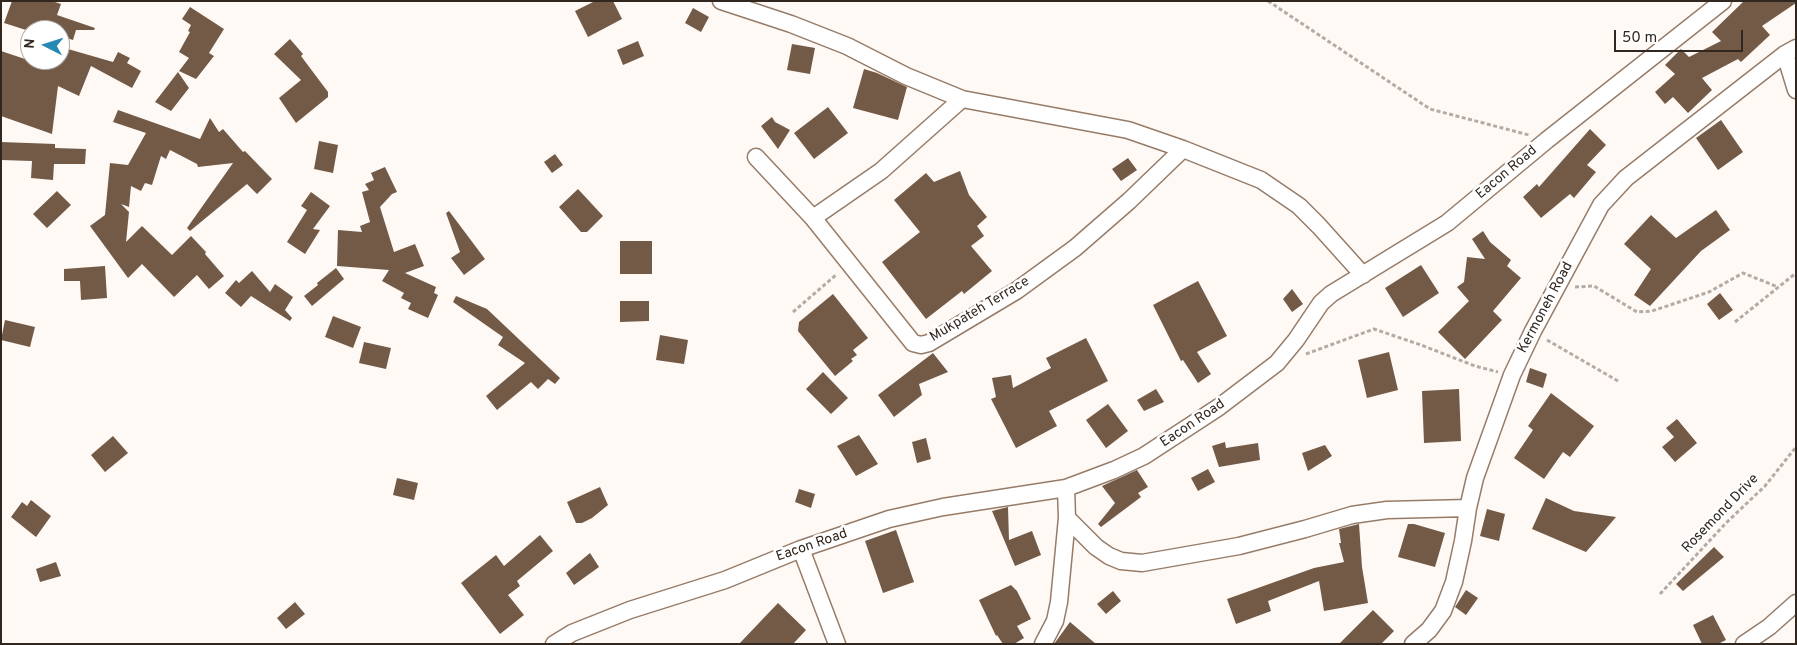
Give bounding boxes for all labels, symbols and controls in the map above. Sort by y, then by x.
north arrow [20,20,70,70]
scale bar [1617,20,1746,52]
text: 50 m [1622,29,1657,48]
text: N [22,38,39,49]
street label: Eacon Road [1473,143,1541,203]
street label: Kermoneh Road [1515,259,1577,357]
street label: Mukpateh Terrace [927,274,1033,346]
street label: Eacon Road [1157,396,1229,452]
street label: Rosemond Drive [1679,471,1763,557]
street label: Eacon Road [774,526,850,566]

